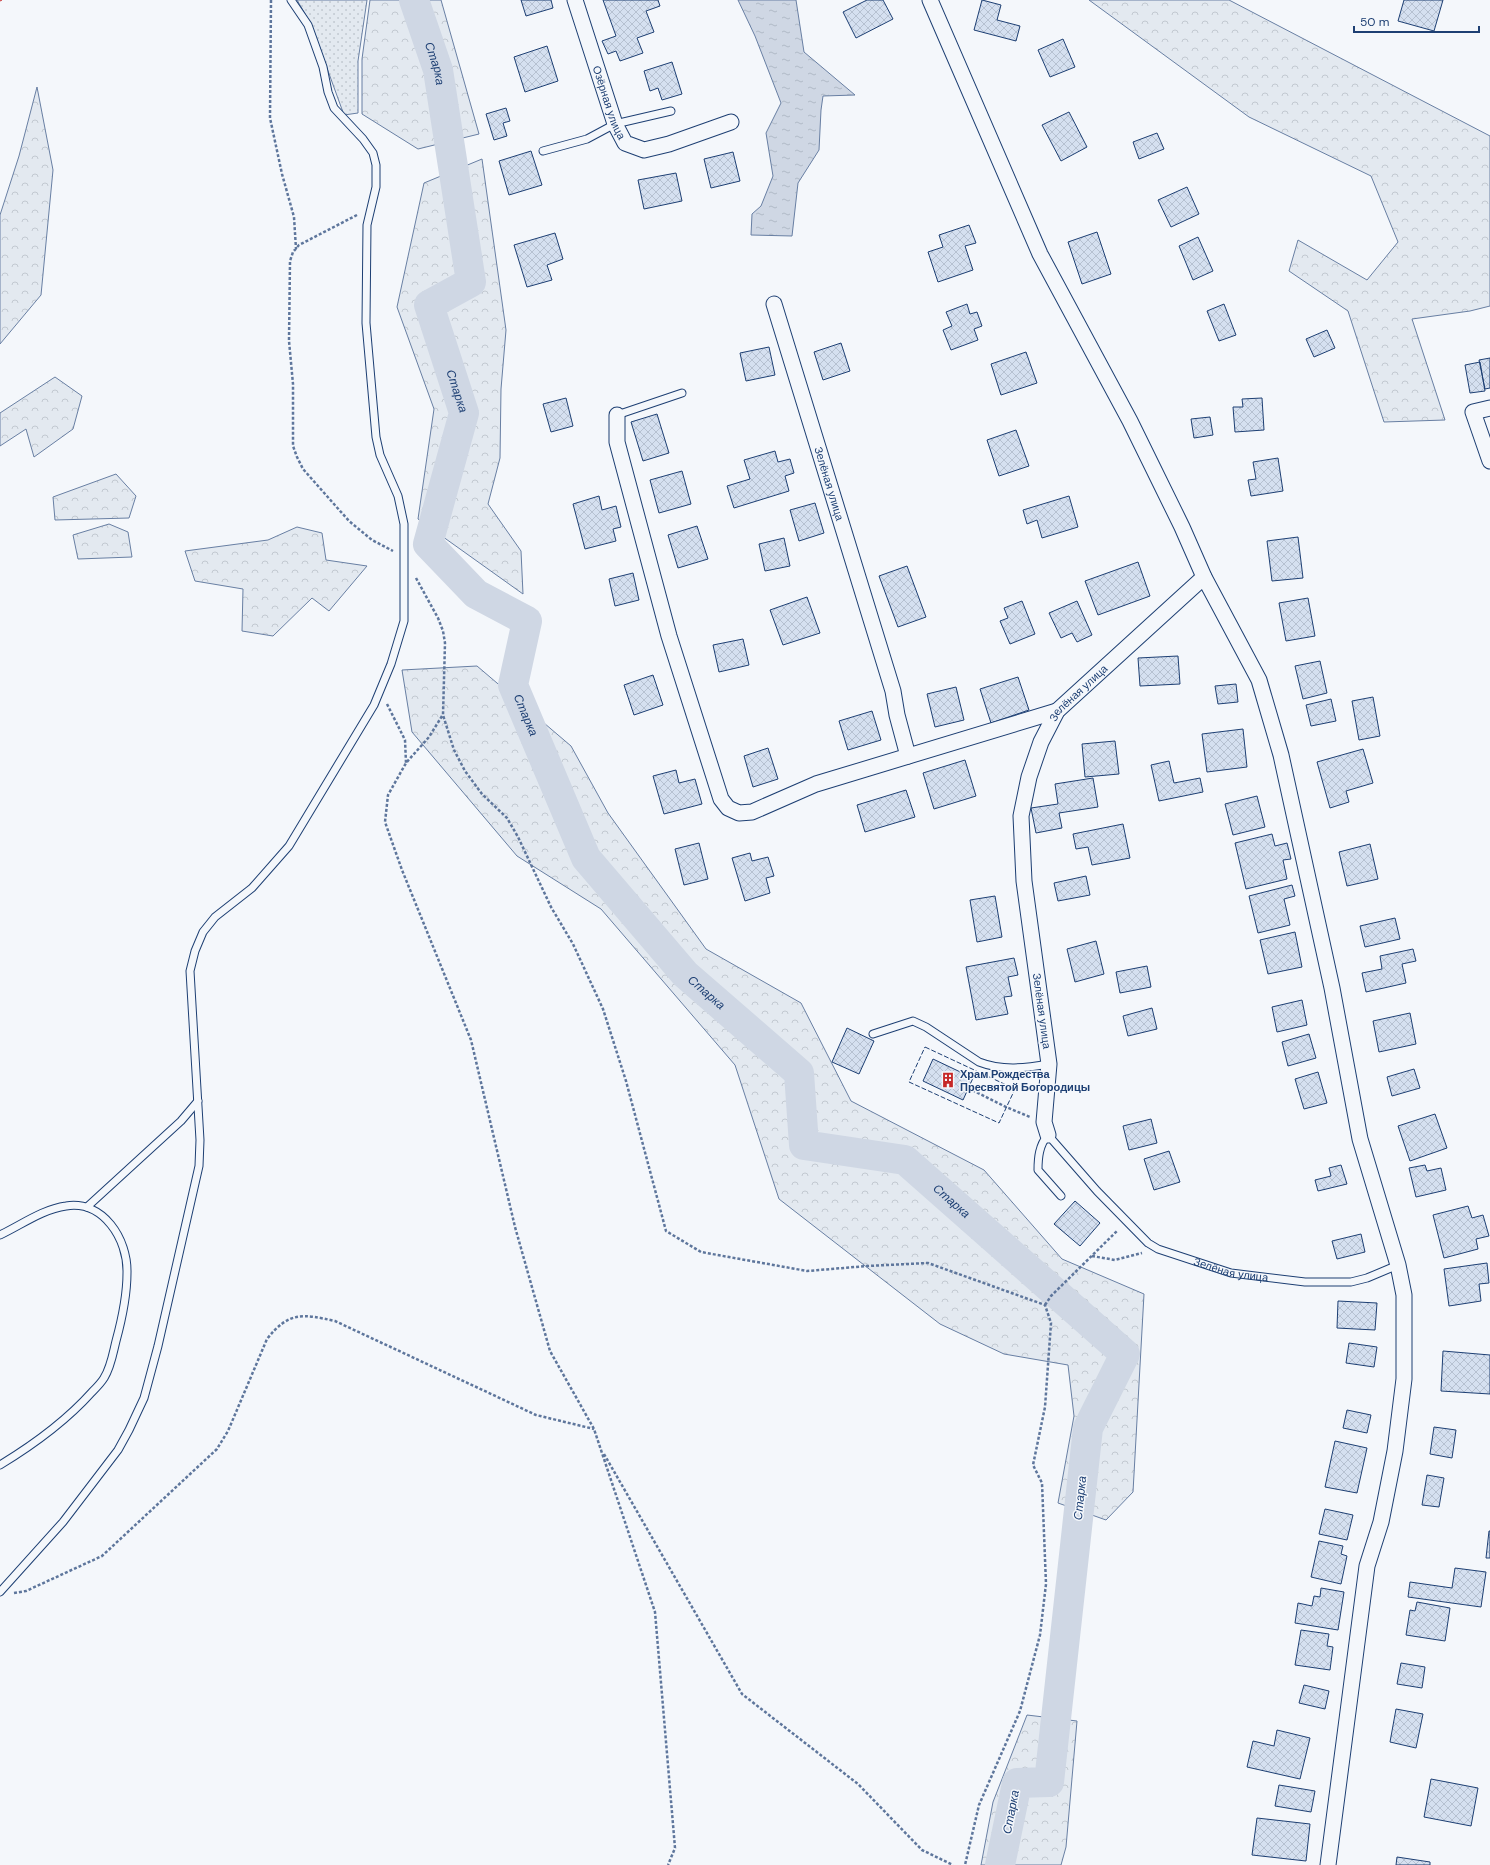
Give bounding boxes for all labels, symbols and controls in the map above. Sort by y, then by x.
scale bar [1354,8,1479,34]
text: 50 m [1360,14,1389,30]
water label: Старка [421,40,448,86]
street label: Озёрная улица [590,64,629,142]
water label: Старка [442,368,471,415]
street label: Зелёная улица [811,445,847,523]
street label: Зелёная улица [1046,661,1111,724]
water label: Старка [510,692,542,739]
water label: Старка [684,972,729,1013]
street label: Зелёная улица [1030,972,1054,1051]
place label: Храм Рождества Пресвятой Богородицы [960,1067,1090,1094]
building icon: Храм Рождества Пресвятой Богородицы [939,1071,957,1089]
water label: Старка [930,1180,974,1222]
street label: Зелёная улица [1192,1254,1270,1285]
water label: Старка [1070,1475,1090,1521]
water label: Старка [999,1788,1023,1835]

